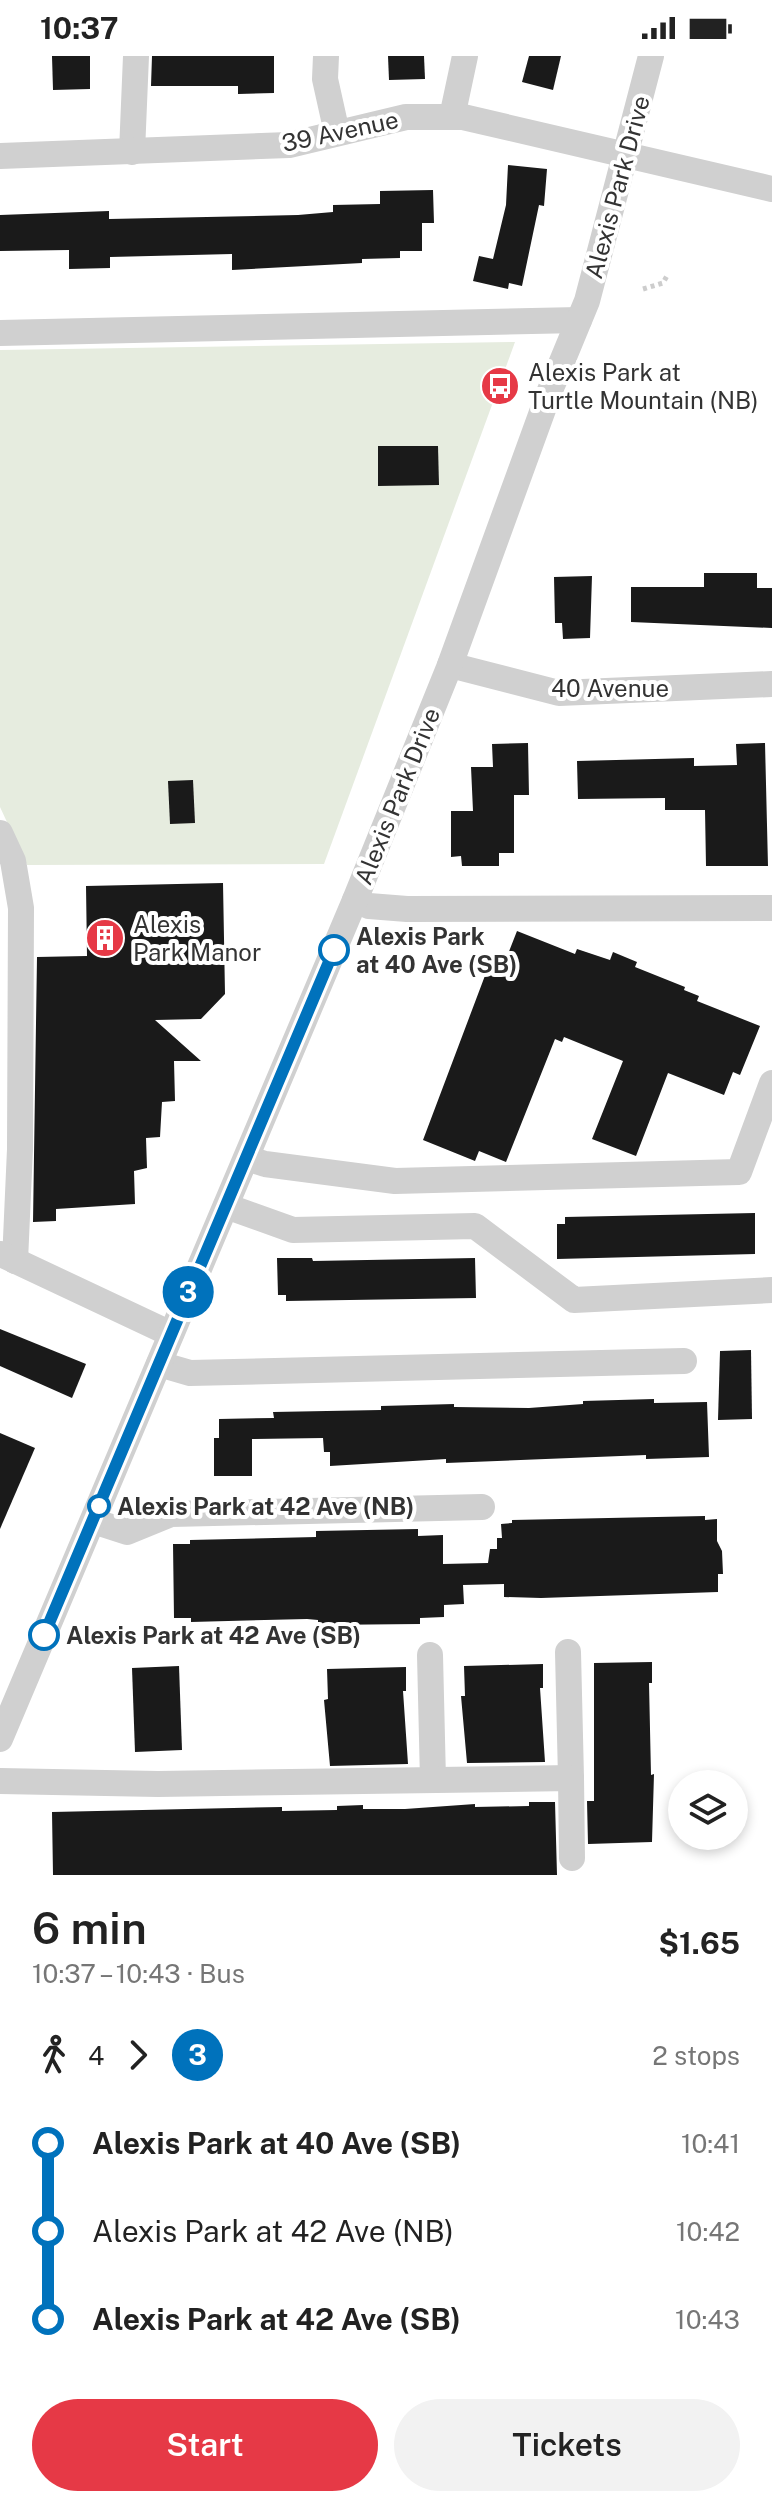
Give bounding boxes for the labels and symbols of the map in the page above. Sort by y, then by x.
street label: Alexis Park Drive [579,92,655,282]
street label: 39 Avenue [279,105,401,157]
place label: Alexis Park at Turtle Mountain (NB) [528,358,758,414]
bus stop icon: Alexis Park at Turtle Mountain (NB) [479,365,521,407]
street label: 40 Avenue [551,674,669,702]
street label: Alexis Park Drive [349,703,445,889]
place label: Alexis Park Manor [133,910,261,966]
building icon: Alexis Park Manor [84,917,126,959]
place label: Alexis Park at 40 Ave (SB) [356,922,517,978]
marker: Alexis Park at 40 Ave (SB) [319,935,349,965]
line badge: 3 [162,1266,214,1318]
place label: Alexis Park at 42 Ave (NB) [117,1492,414,1520]
marker: Alexis Park at 42 Ave (NB) [88,1495,110,1517]
marker: Alexis Park at 42 Ave (SB) [29,1620,59,1650]
place label: Alexis Park at 42 Ave (SB) [66,1621,361,1649]

